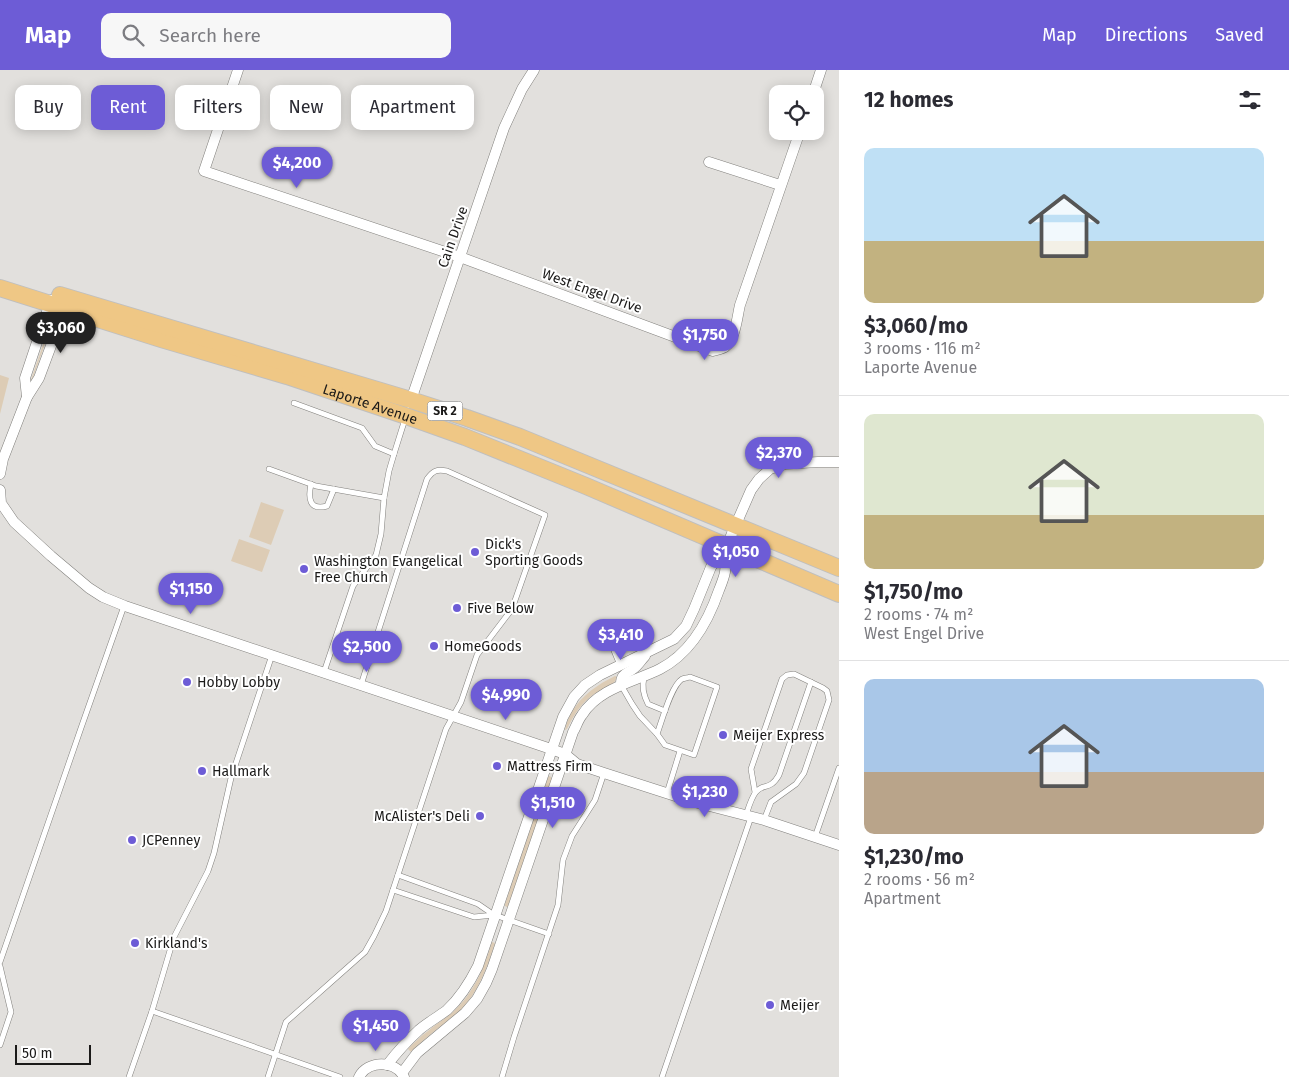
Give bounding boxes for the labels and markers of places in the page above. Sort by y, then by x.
pin: $4,200 [256,146,338,189]
pin: $3,060 [20,312,102,354]
pin: $1,750 [664,318,746,361]
pin: $2,370 [738,436,820,479]
place label: Dick's Sporting Goods [485,536,583,569]
pin: $1,050 [695,536,777,578]
marker: Dick's Sporting Goods [469,546,481,558]
place label: Washington Evangelical Free Church [314,553,462,586]
marker: Washington Evangelical Free Church [298,563,310,575]
pin: $1,150 [150,572,232,615]
place label: Five Below [467,600,534,617]
marker: Five Below [451,602,463,614]
pin: $3,410 [580,618,662,661]
pin: $2,500 [326,630,408,673]
place label: HomeGoods [444,638,522,655]
marker: HomeGoods [428,640,440,652]
place label: Hobby Lobby [197,674,280,691]
marker: Hobby Lobby [181,676,193,688]
pin: $4,990 [465,678,547,721]
place label: Meijer Express [733,727,825,744]
marker: Meijer Express [717,729,729,741]
place label: Mattress Firm [507,758,593,775]
marker: Mattress Firm [491,760,503,772]
place label: Hallmark [212,763,270,780]
marker: Hallmark [196,765,208,777]
pin: $1,230 [664,776,746,818]
pin: $1,510 [512,786,594,829]
place label: McAlister's Deli [374,808,470,825]
marker: McAlister's Deli [474,810,486,822]
place label: JCPenney [142,832,200,849]
marker: JCPenney [126,834,138,846]
place label: Kirkland's [145,935,208,952]
marker: Kirkland's [129,937,141,949]
place label: Meijer [780,997,820,1014]
marker: Meijer [764,999,776,1011]
pin: $1,450 [335,1010,417,1052]

